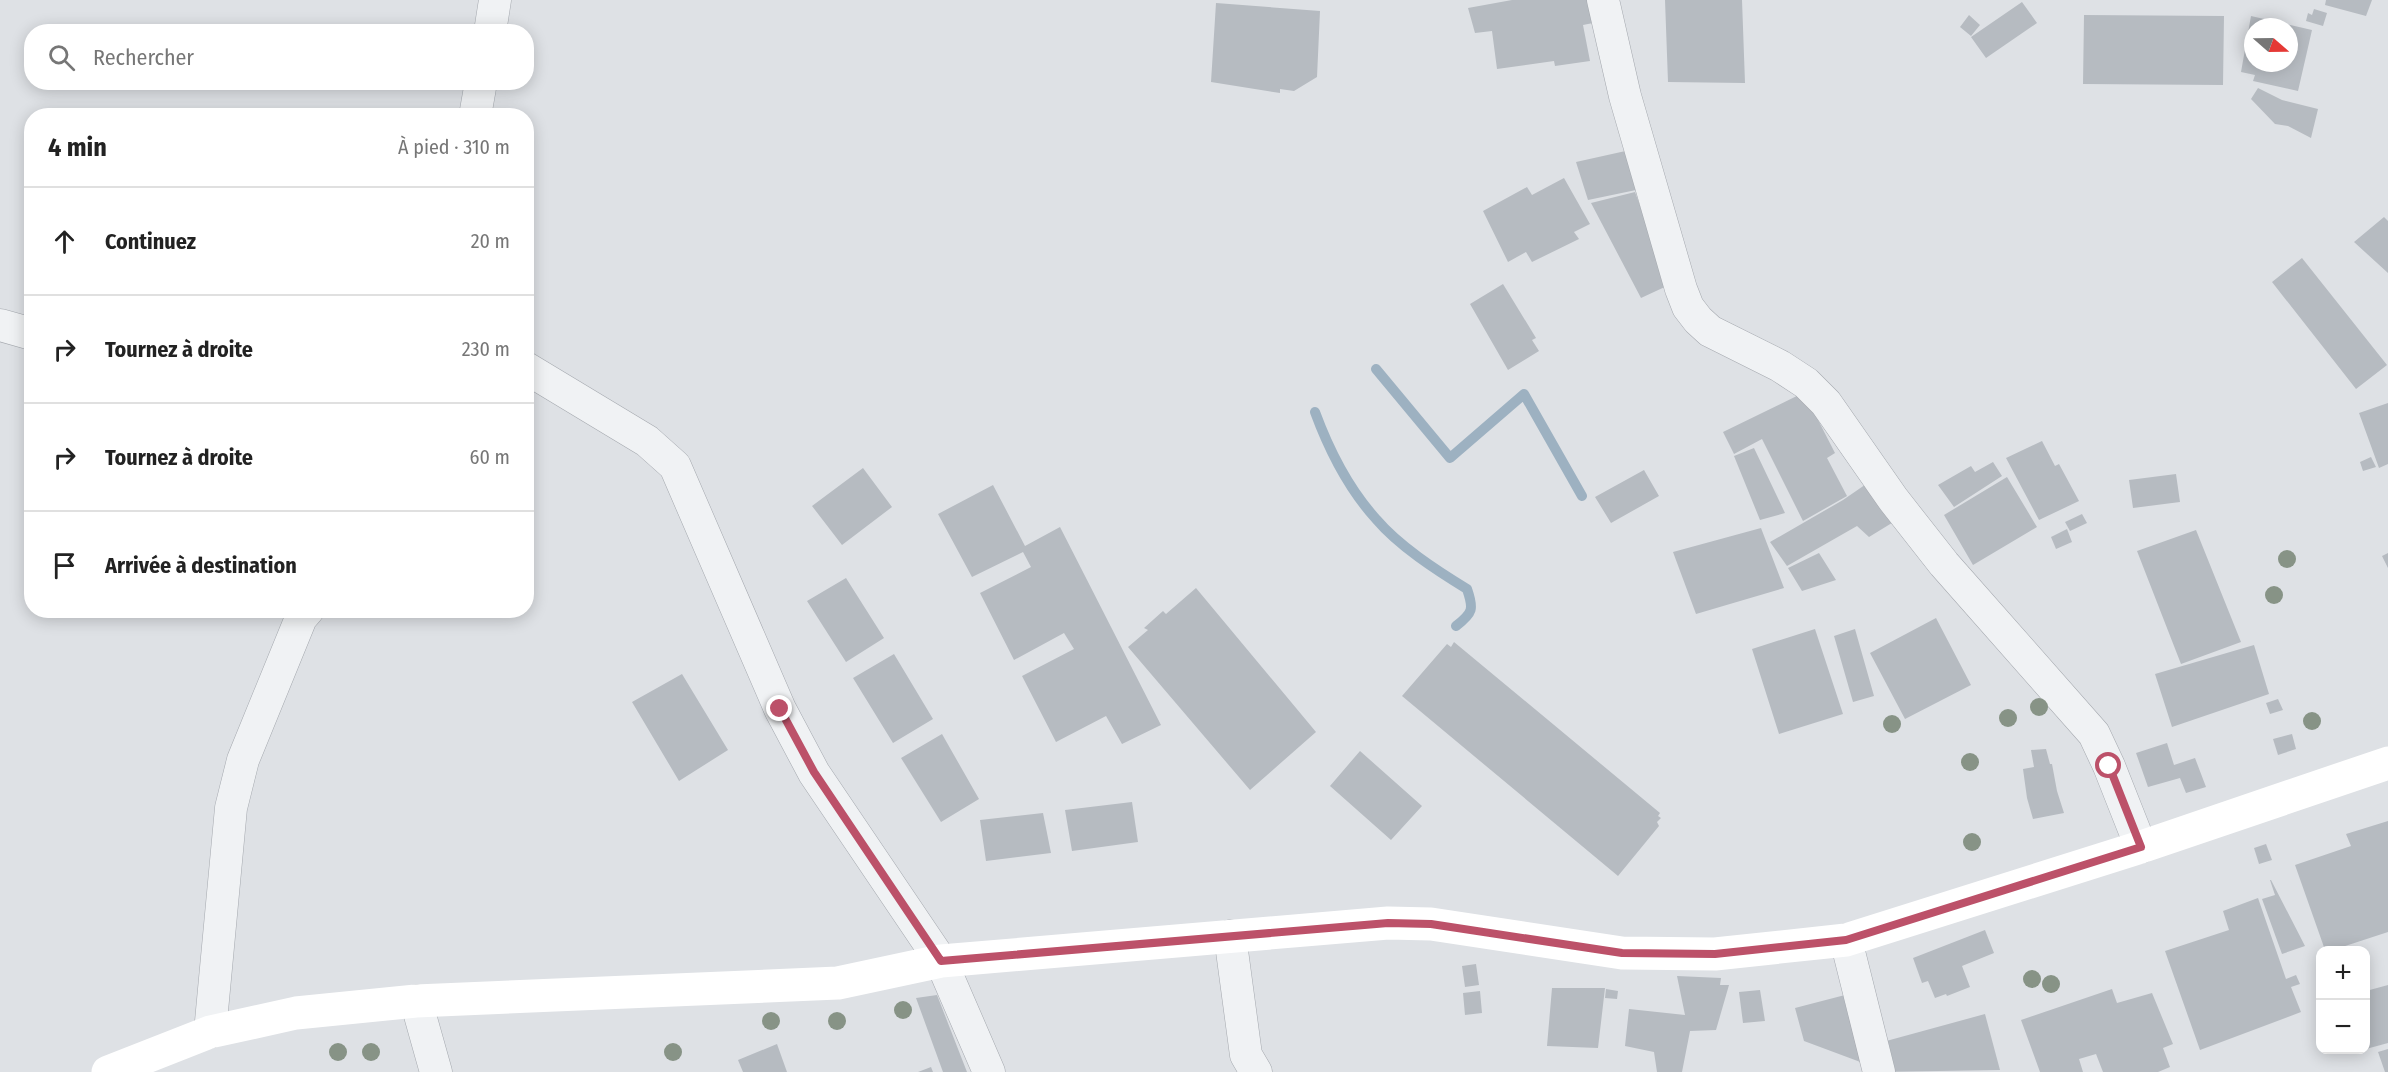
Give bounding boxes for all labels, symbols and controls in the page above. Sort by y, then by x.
north arrow [2244,18,2298,72]
search box [24,24,534,90]
icon: search [45,41,78,74]
text: Rechercher [93,44,194,71]
text: 4 min [48,132,107,163]
text: À pied · 310 m [398,135,510,159]
icon: ahead [48,225,81,258]
text: Continuez [105,228,196,255]
text: 20 m [471,229,510,253]
icon: right [48,333,81,366]
text: Tournez à droite [105,336,253,363]
text: 230 m [462,337,510,361]
icon: right [48,441,81,474]
text: Tournez à droite [105,444,253,471]
text: 60 m [470,445,510,469]
icon: arrive [48,549,81,582]
text: Arrivée à destination [105,552,297,579]
route end [766,695,792,721]
route start [2095,752,2121,778]
map controls [2316,946,2370,1054]
button: + [2316,946,2370,1000]
button: − [2316,1000,2370,1054]

